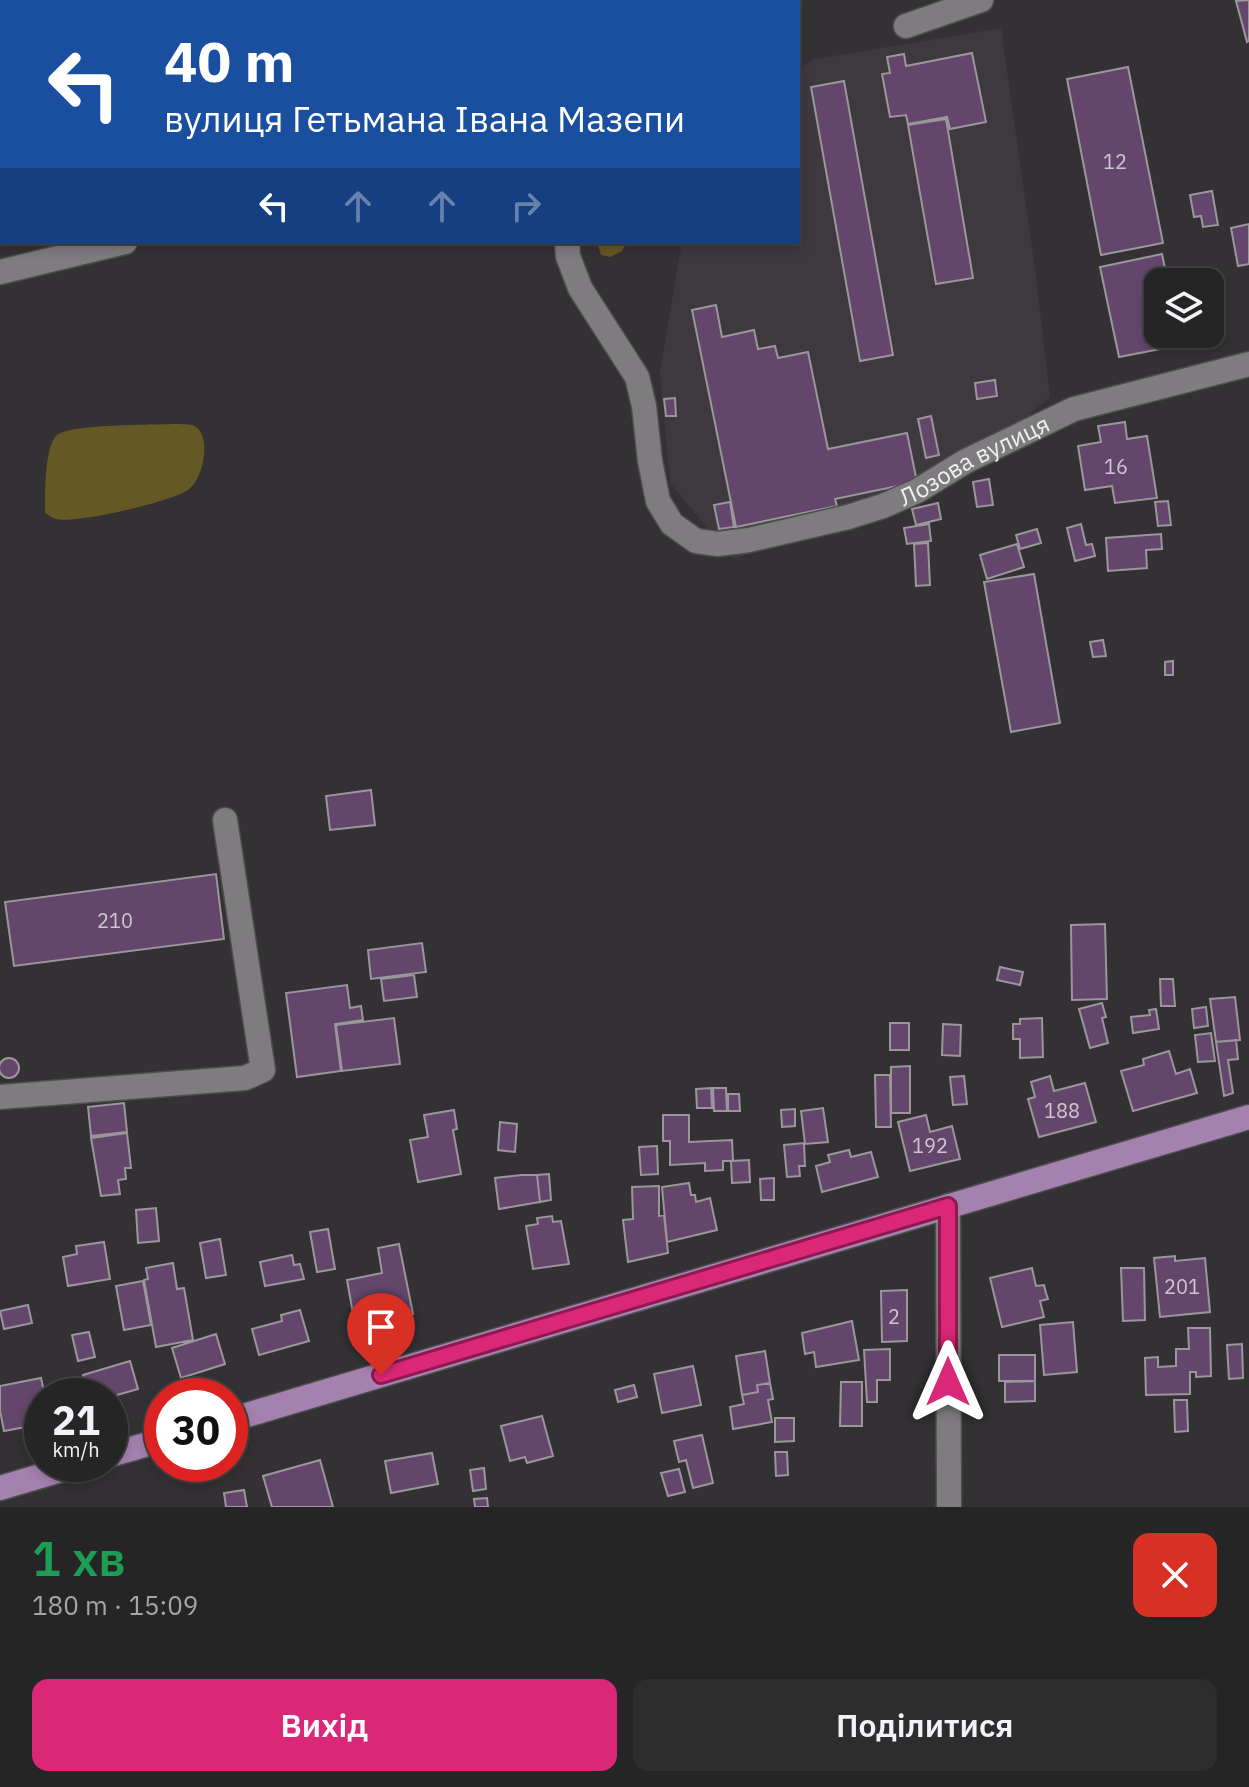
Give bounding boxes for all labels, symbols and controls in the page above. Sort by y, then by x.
text: 40 m [164,25,294,97]
icon: left [32,32,136,136]
text: вулиця Гетьмана Івана Мазепи [164,95,685,142]
house number: 12 [1103,148,1127,175]
icon: left [252,184,296,228]
icon: ahead [336,184,380,228]
icon: ahead [420,184,464,228]
icon: right [504,184,548,228]
map controls [1144,268,1224,348]
button: layers [1144,268,1224,348]
street label: Лозова вулиця [894,407,1055,513]
house number: 16 [1104,453,1128,480]
house number: 210 [97,907,133,934]
house number: 188 [1044,1097,1080,1124]
house number: 192 [912,1132,948,1159]
house number: 201 [1164,1273,1200,1300]
pin [347,1293,415,1375]
house number: 2 [888,1303,900,1330]
icon: arrive [359,1305,403,1349]
position arrow [906,1340,990,1424]
speed limit sign: 30 [144,1378,248,1482]
text: 21 [52,1394,100,1446]
text: km/h [52,1436,100,1463]
text: 1 хв [32,1527,126,1589]
button: close [1133,1533,1217,1617]
text: 180 m · 15:09 [32,1588,198,1622]
button: Вихід [32,1679,617,1771]
button: Поділитися [633,1679,1217,1771]

